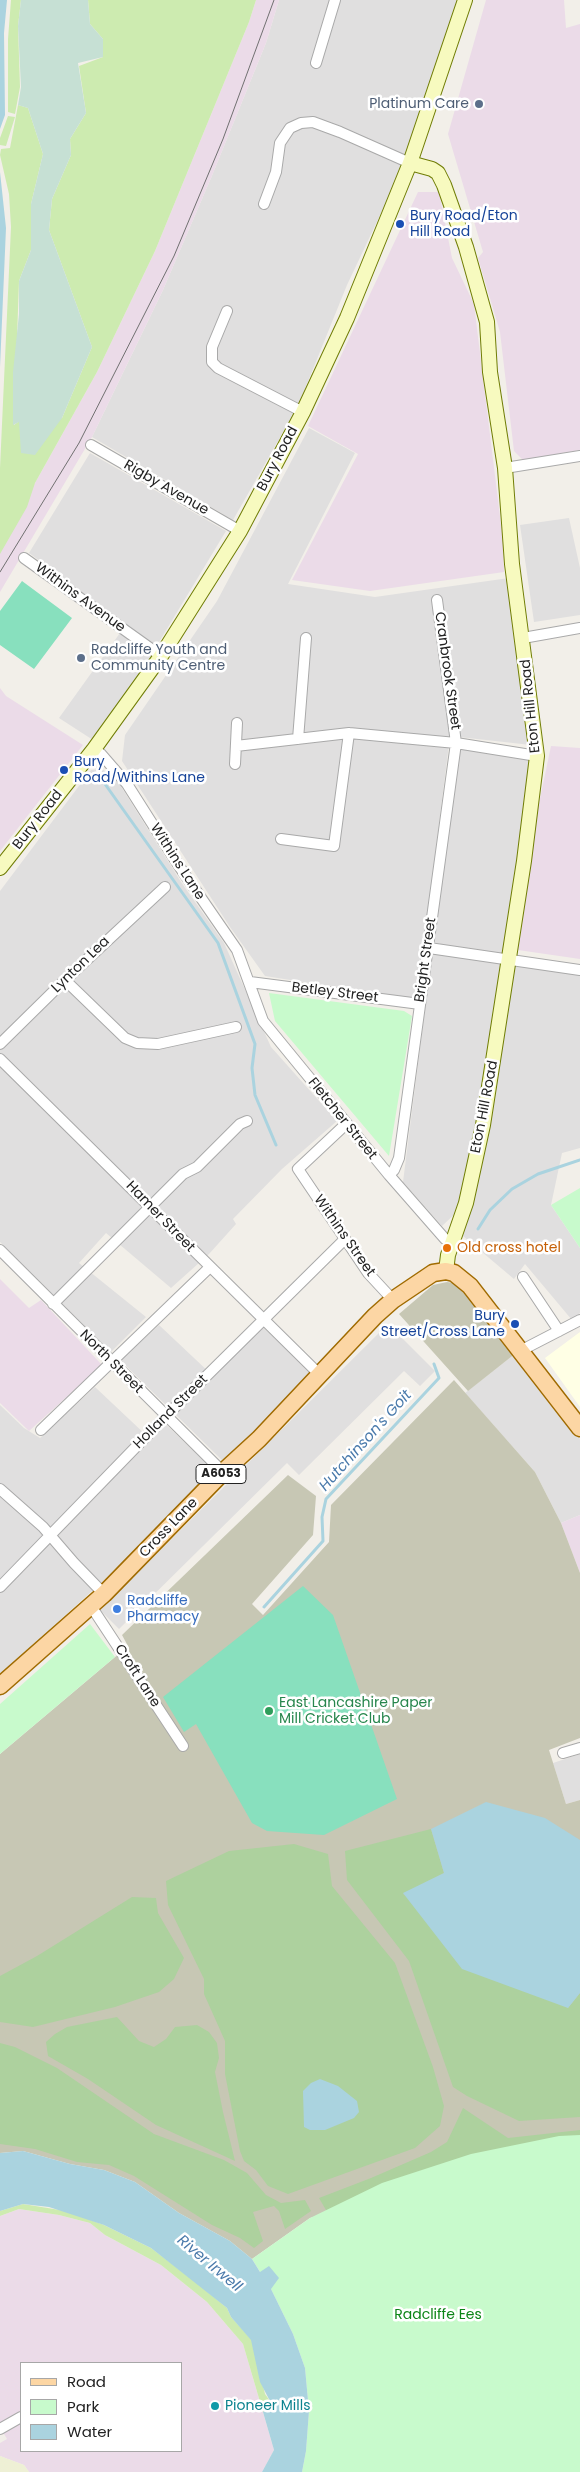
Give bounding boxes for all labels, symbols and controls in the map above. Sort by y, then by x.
place label: Platinum Care [369,96,469,112]
marker: Platinum Care [473,98,485,110]
place label: Bury Road/Eton Hill Road [410,208,518,240]
marker: Bury Road/Eton Hill Road [394,218,406,230]
street label: Bury Road [254,424,302,494]
street label: Rigby Avenue [121,457,211,519]
street label: Withins Avenue [32,560,128,636]
street label: Cranbrook Street [430,611,464,731]
place label: Radcliffe Youth and Community Centre [91,642,227,674]
marker: Radcliffe Youth and Community Centre [75,652,87,664]
street label: Eton Hill Road [518,658,544,754]
place label: Bury Road/Withins Lane [74,754,205,786]
marker: Bury Road/Withins Lane [58,764,70,776]
street label: Bury Road [10,787,66,853]
street label: Withins Lane [146,821,208,903]
street label: Bright Street [412,916,440,1004]
street label: Lynton Lea [49,933,113,997]
street label: Betley Street [291,979,379,1007]
street label: Eton Hill Road [468,1059,502,1155]
street label: Fletcher Street [304,1075,380,1163]
street label: Hamer Street [122,1178,198,1256]
street label: Withins Street [310,1192,378,1280]
place label: Old cross hotel [457,1240,561,1256]
marker: Old cross hotel [441,1242,453,1254]
place label: Bury Street/Cross Lane [381,1308,505,1340]
marker: Bury Street/Cross Lane [509,1318,521,1330]
street label: North Street [76,1327,146,1397]
street label: Holland Street [130,1371,212,1453]
water label: Hutchinson's Goit [316,1387,416,1495]
road number: A6053 [196,1465,246,1484]
street label: Cross Lane [136,1495,202,1561]
place label: Radcliffe Pharmacy [127,1593,199,1625]
marker: Radcliffe Pharmacy [111,1603,123,1615]
street label: Croft Lane [110,1641,164,1711]
place label: East Lancashire Paper Mill Cricket Club [279,1695,433,1728]
marker: East Lancashire Paper Mill Cricket Club [263,1705,275,1717]
water label: River Irwell [173,2232,245,2296]
park label: Radcliffe Ees [394,2307,482,2323]
legend [20,2362,182,2452]
text: Road [67,2371,106,2392]
text: Park [67,2396,99,2417]
place label: Pioneer Mills [225,2398,310,2414]
marker: Pioneer Mills [209,2400,221,2412]
text: Water [67,2421,112,2442]

